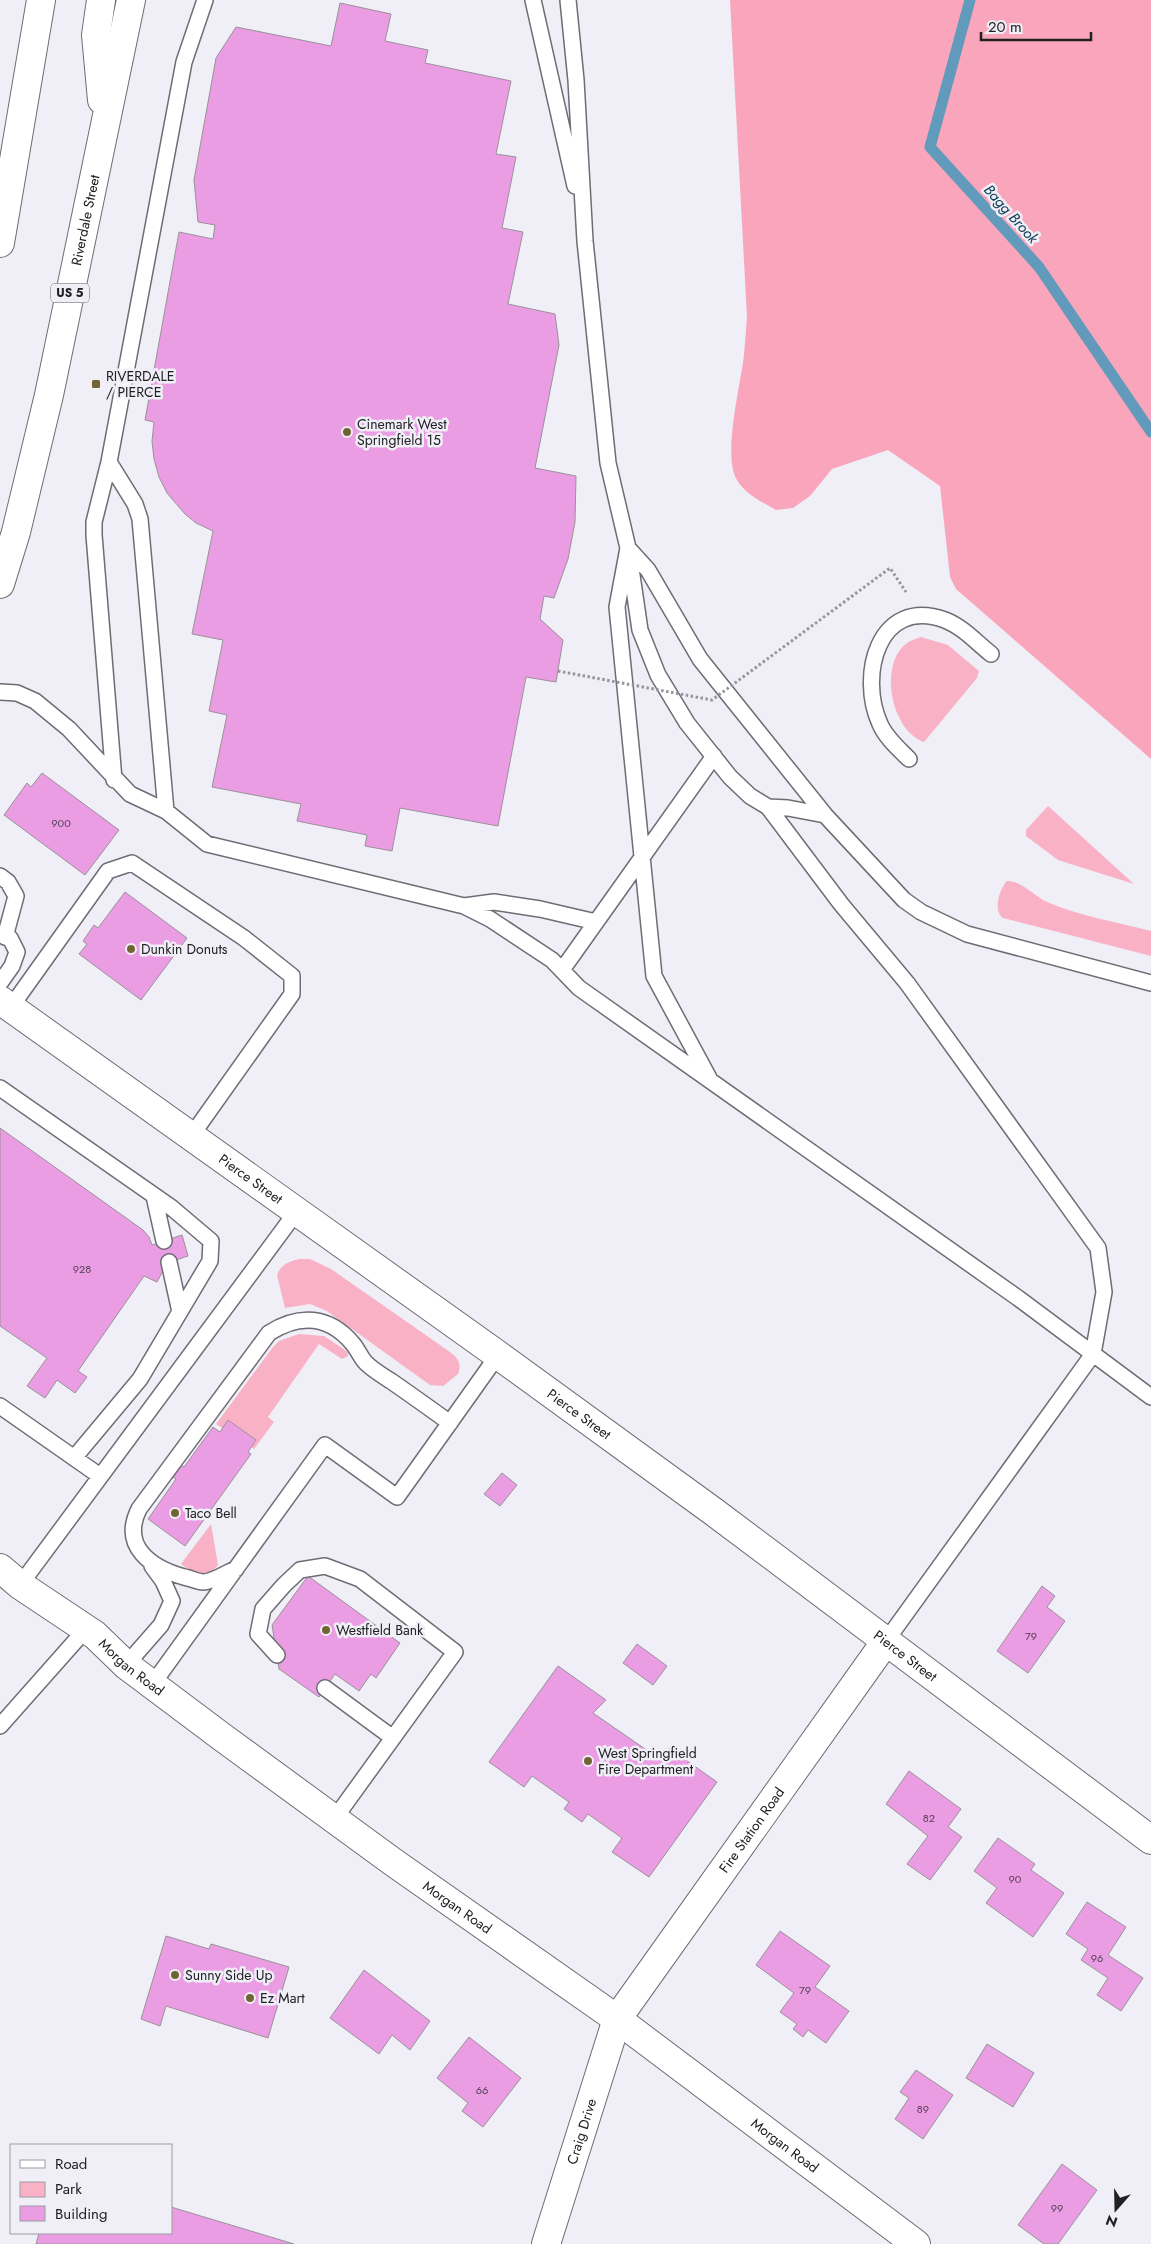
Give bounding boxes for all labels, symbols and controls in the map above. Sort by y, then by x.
scale bar [981,10,1091,42]
text: 20 m [988,16,1022,38]
street label: Riverdale Street [66,172,105,267]
water label: Bagg Brook [978,180,1044,249]
road number: US 5 [51,284,89,302]
place label: RIVERDALE / PIERCE [106,366,174,402]
marker: RIVERDALE / PIERCE [90,378,102,390]
place label: Cinemark West Springfield 15 [357,414,447,450]
marker: Cinemark West Springfield 15 [341,426,353,438]
house number: 900 [51,815,71,831]
place label: Dunkin Donuts [141,939,228,959]
marker: Dunkin Donuts [125,943,137,955]
street label: Pierce Street [215,1149,288,1209]
house number: 928 [73,1261,91,1277]
street label: Pierce Street [543,1384,616,1444]
place label: Taco Bell [185,1503,237,1523]
marker: Taco Bell [169,1507,181,1519]
place label: Westfield Bank [336,1620,424,1640]
marker: Westfield Bank [320,1624,332,1636]
street label: Pierce Street [870,1625,942,1687]
house number: 79 [1025,1628,1037,1644]
street label: Morgan Road [94,1634,168,1700]
place label: West Springfield Fire Department [598,1743,697,1779]
marker: West Springfield Fire Department [582,1755,594,1767]
street label: Fire Station Road [714,1783,789,1877]
house number: 82 [923,1810,935,1826]
house number: 90 [1009,1871,1022,1887]
street label: Morgan Road [419,1876,496,1938]
house number: 96 [1091,1950,1103,1966]
place label: Sunny Side Up [185,1965,272,1985]
marker: Sunny Side Up [169,1969,181,1981]
house number: 79 [799,1982,811,1998]
place label: Ez Mart [260,1988,305,2008]
marker: Ez Mart [244,1992,256,2004]
house number: 66 [476,2082,488,2098]
street label: Craig Drive [562,2096,601,2167]
house number: 89 [917,2101,929,2117]
street label: Morgan Road [747,2113,823,2177]
legend [10,2144,172,2234]
text: Road [55,2153,87,2175]
text: Park [55,2178,82,2200]
north arrow [1091,2184,1141,2234]
house number: 99 [1051,2200,1063,2216]
text: Building [55,2203,107,2225]
text: N [1103,2210,1120,2233]

